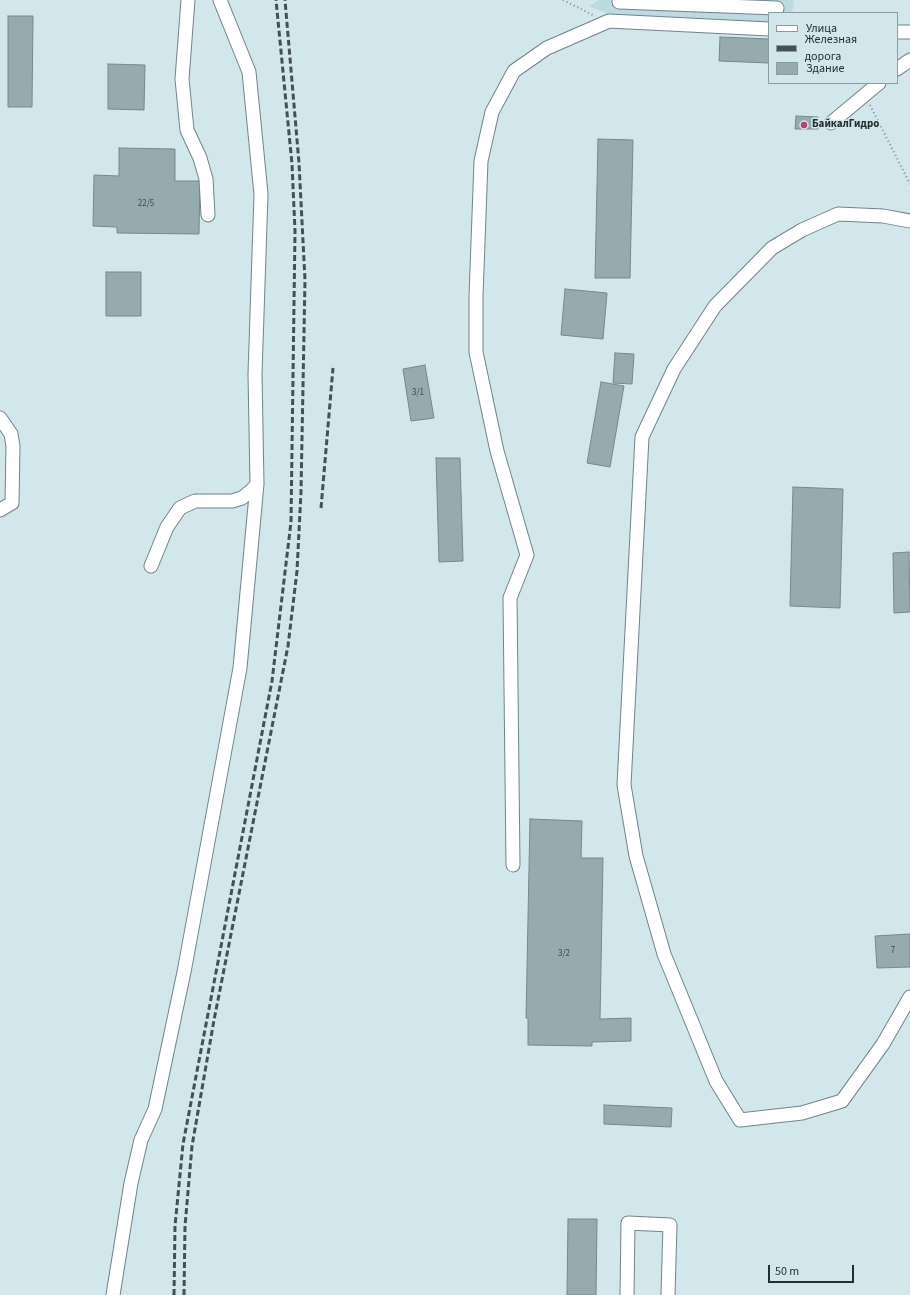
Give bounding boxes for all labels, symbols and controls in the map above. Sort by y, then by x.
legend [768,12,898,84]
text: Улица [806,20,837,37]
text: Железная дорога [805,31,857,65]
text: Здание [806,60,845,77]
place label: БайкалГидро [812,118,879,132]
marker: БайкалГидро [799,120,809,130]
house number: 22/5 [138,199,154,209]
house number: 3/1 [412,388,424,398]
house number: 7 [891,946,895,956]
house number: 3/2 [558,949,570,959]
scale bar [770,1257,856,1283]
text: 50 m [775,1263,799,1280]

